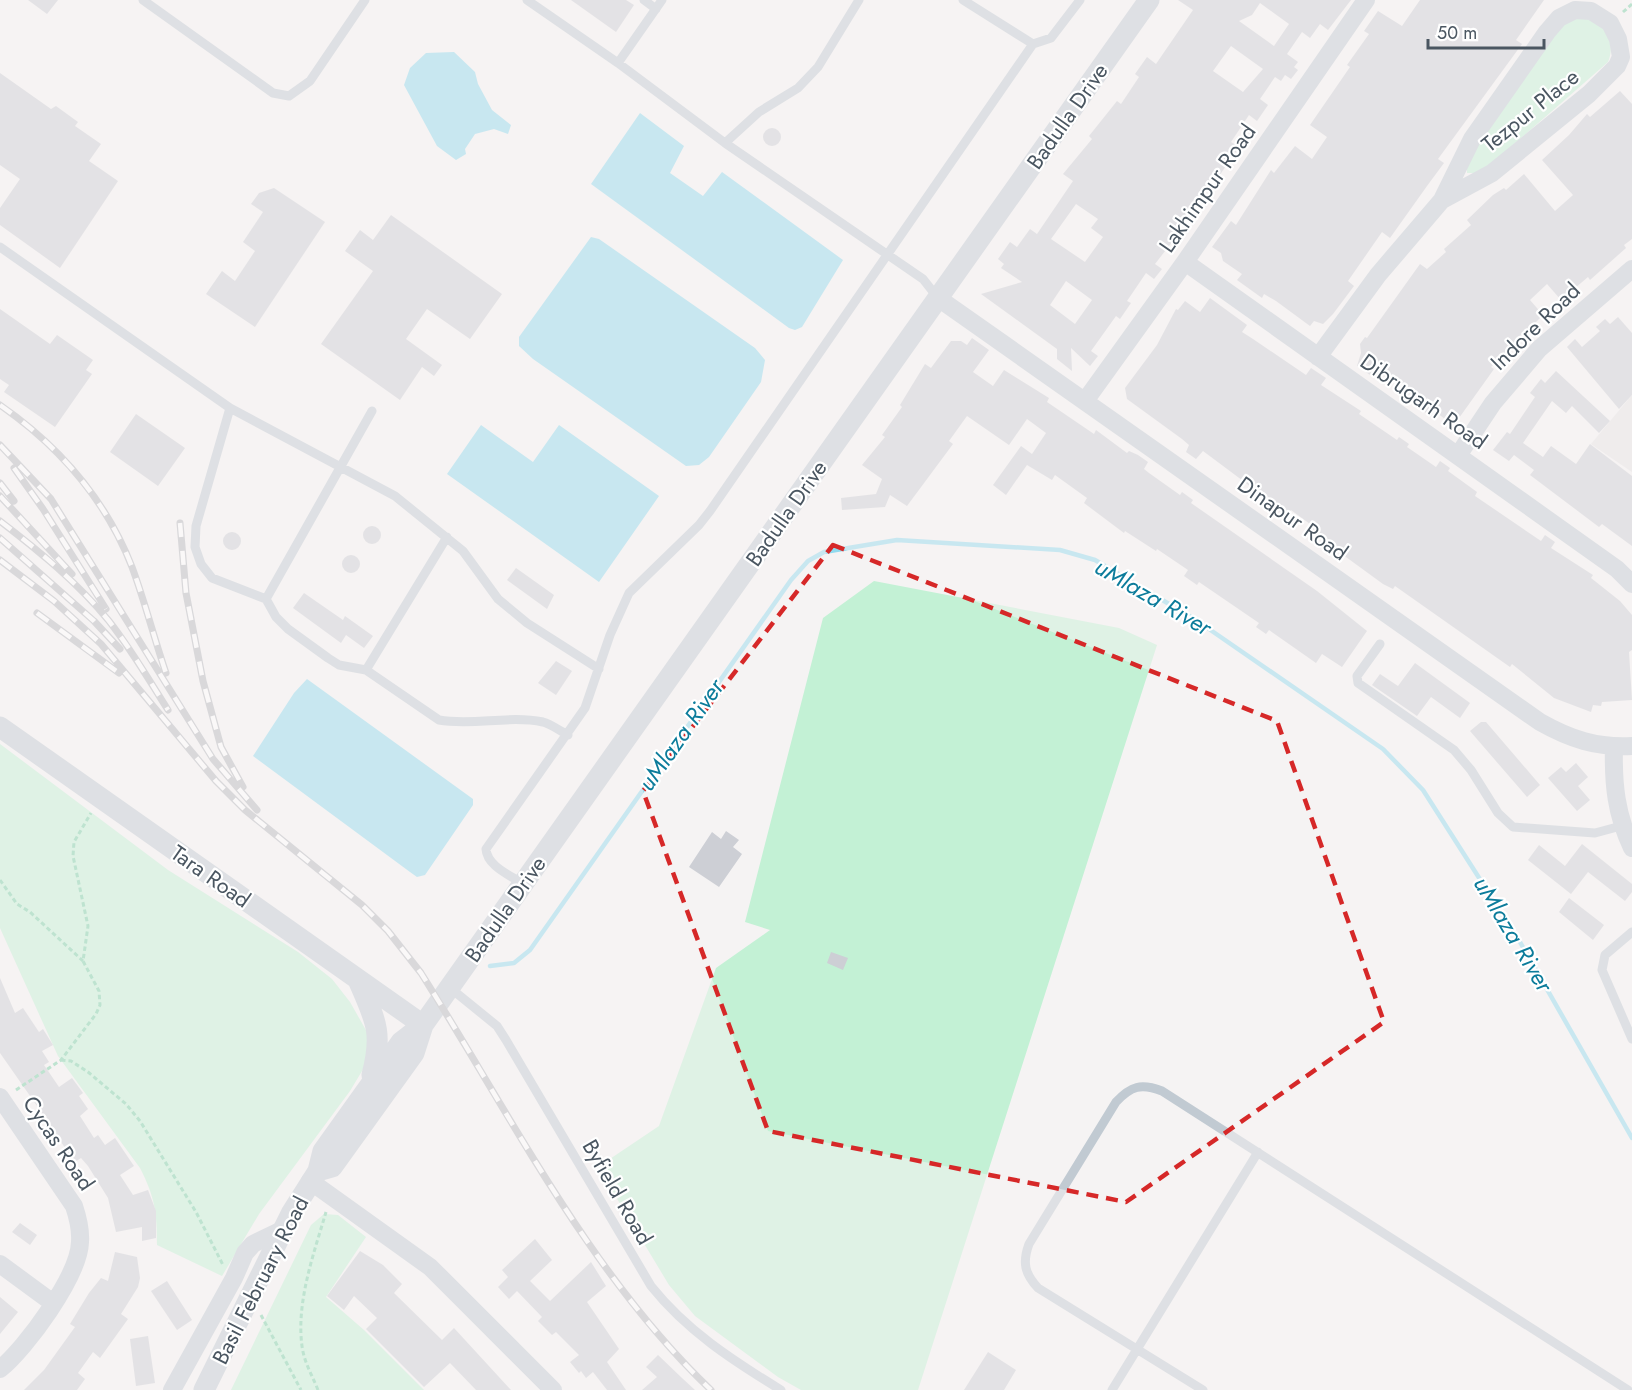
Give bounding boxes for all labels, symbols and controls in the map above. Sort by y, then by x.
scale bar [1428,12,1544,50]
text: 50 m [1437,20,1477,46]
street label: Badulla Drive [1019,56,1115,176]
street label: Tezpur Place [1474,61,1586,159]
street label: Lakhimpur Road [1151,117,1263,259]
street label: Indore Road [1483,275,1587,377]
street label: Dibrugarh Road [1354,345,1494,457]
street label: Badulla Drive [738,453,834,573]
street label: Dinapur Road [1231,468,1355,568]
water label: uMlaza River [1088,549,1220,645]
water label: uMlaza River [629,670,733,798]
street label: Tara Road [165,837,257,915]
street label: Badulla Drive [457,849,553,969]
water label: uMlaza River [1465,869,1563,1000]
street label: Cycas Road [15,1089,103,1197]
street label: Byfield Road [575,1133,661,1251]
street label: Basil February Road [204,1190,316,1370]

